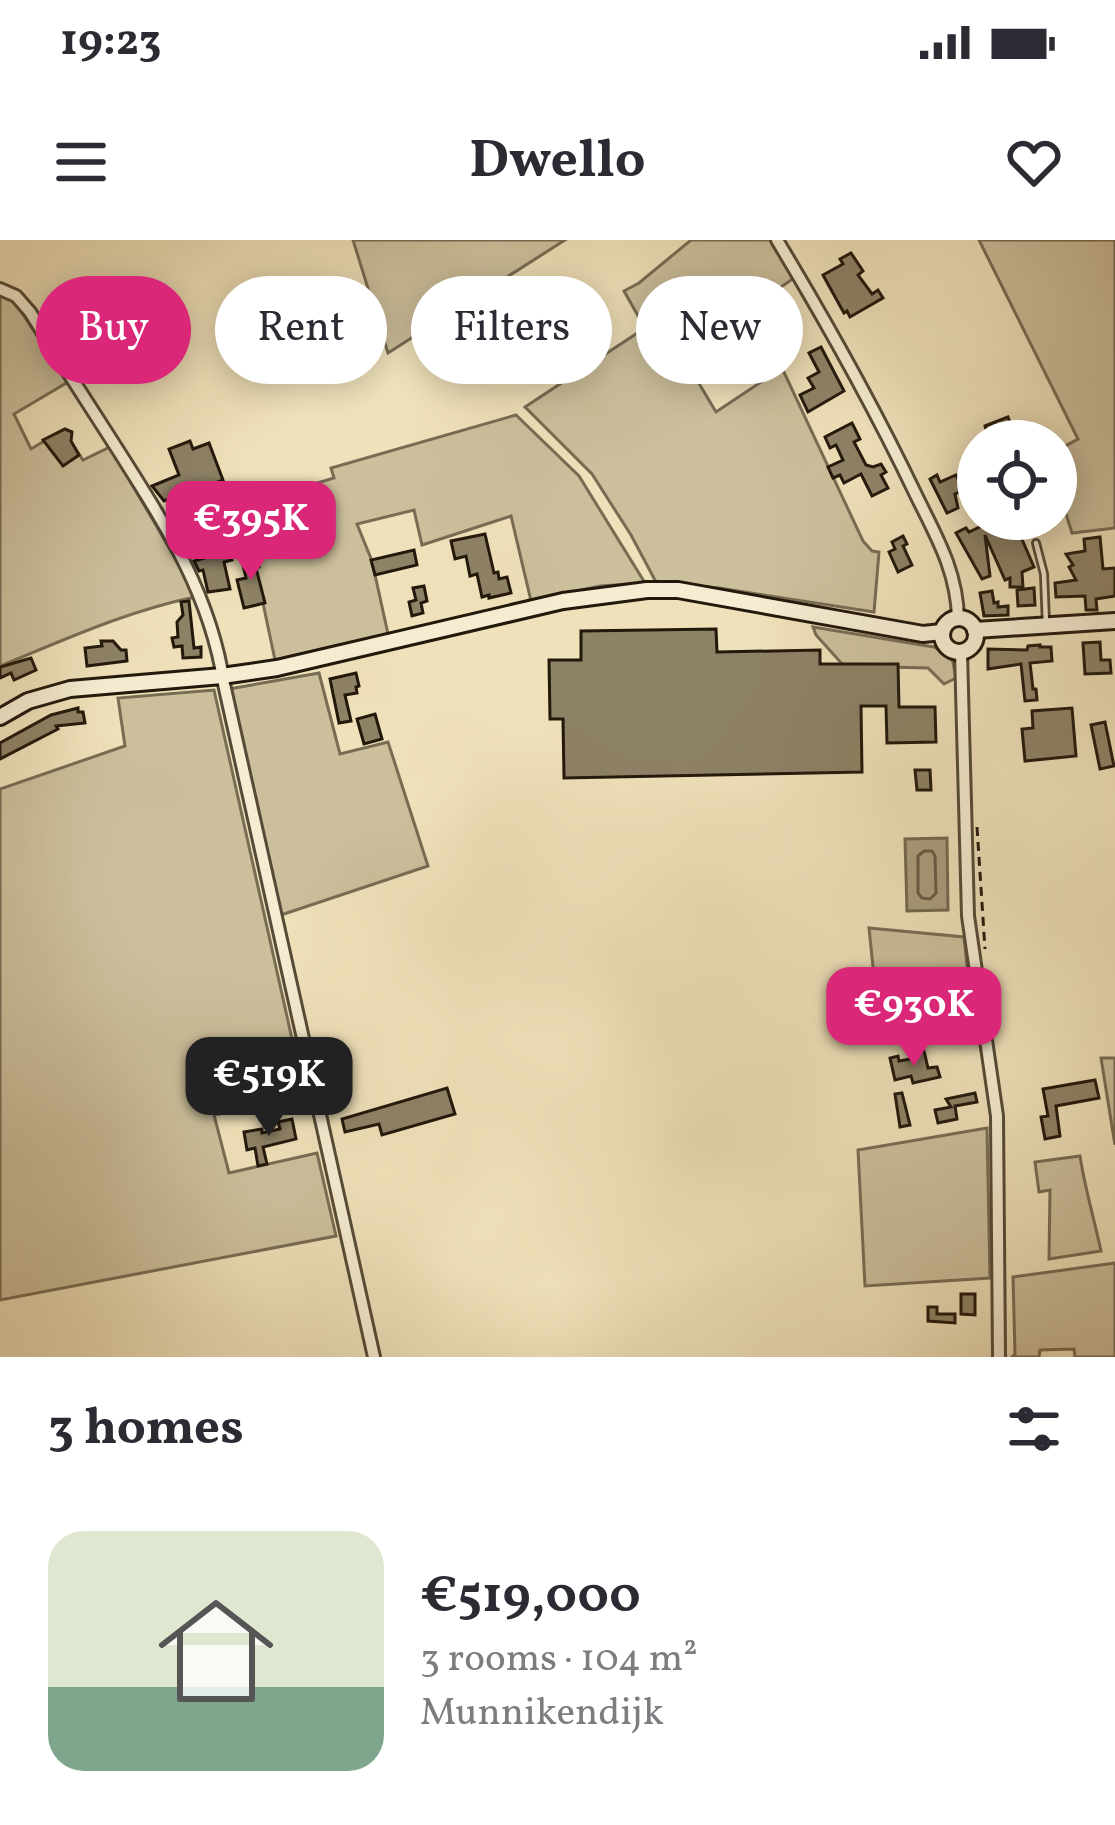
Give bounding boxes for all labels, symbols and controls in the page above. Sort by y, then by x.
text: 19:23 [60,11,161,74]
text: Dwello [469,125,646,200]
icon: menu [48,129,114,195]
icon: heart [1001,129,1067,195]
chip: Buy [36,276,191,384]
chip: Rent [215,276,387,384]
chip: Filters [411,276,612,384]
chip: New [636,276,803,384]
map controls [957,420,1077,540]
button: locate [957,420,1077,540]
pin: €395K [167,481,335,583]
text: €395K [193,493,309,547]
pin: €930K [830,967,998,1069]
text: €930K [853,979,975,1033]
pin: €519K [185,1037,353,1139]
text: €519K [213,1049,325,1103]
text: 3 homes [48,1394,244,1465]
icon: filters [1001,1396,1067,1462]
text: €519,000 [420,1562,641,1633]
icon: home [144,1579,288,1723]
text: 3 rooms · 104 m² [420,1633,698,1687]
text: Munnikendijk [420,1687,664,1741]

